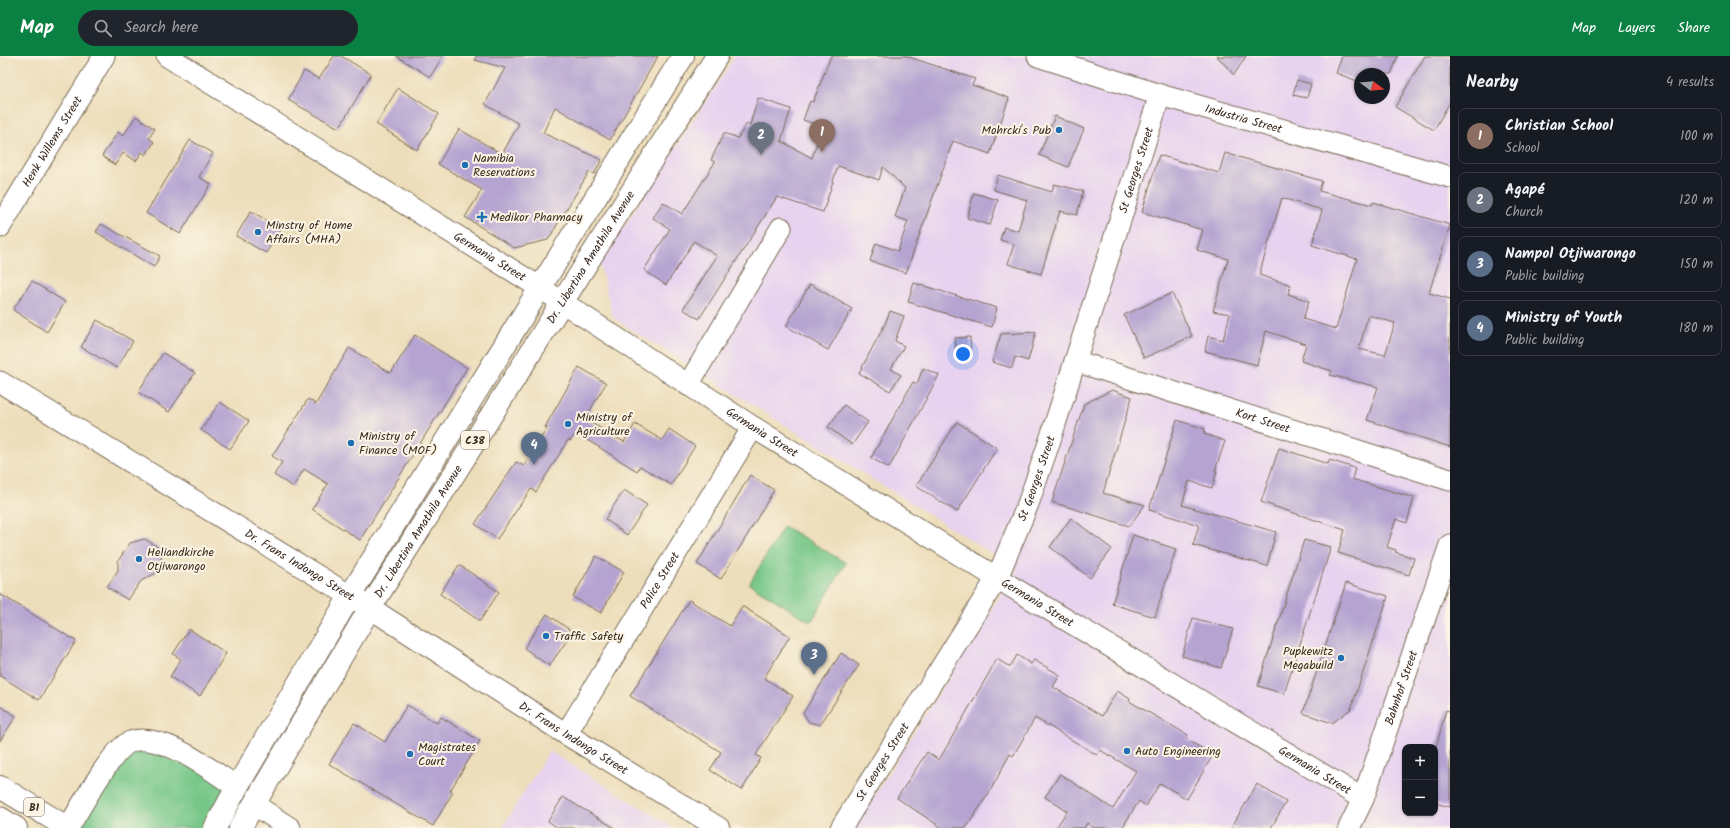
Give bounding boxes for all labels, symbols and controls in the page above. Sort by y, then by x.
search box [78,10,358,46]
text: Map [20,13,54,43]
text: Search here [124,16,198,40]
icon: search [92,17,114,39]
text: Map [1572,17,1596,39]
text: Layers [1618,17,1656,39]
text: Share [1678,17,1710,39]
north arrow [1354,68,1390,104]
text: Nearby [1466,69,1518,96]
text: 4 results [1666,72,1714,93]
street label: Henk Willems Street [17,92,88,191]
street label: Industria Street [1203,99,1285,139]
text: Christian School [1505,114,1613,138]
pin: 1 [809,119,835,152]
place label: Mohrcki's Pub [982,121,1052,140]
pin: 2 [748,122,774,155]
street label: St Georges Street [1114,124,1159,216]
marker: Mohrcki's Pub [1054,125,1064,135]
text: 1 [1478,126,1482,147]
text: 100 m [1680,126,1713,147]
text: School [1505,138,1540,159]
place label: Namibia Reservations [473,149,535,182]
marker: Namibia Reservations [460,160,470,170]
text: Agapé [1505,178,1544,202]
street label: Dr. Libertina Amathila Avenue [542,187,640,328]
text: 2 [1476,190,1484,211]
text: 120 m [1679,190,1713,211]
text: Church [1505,202,1543,223]
place label: Medikor Pharmacy [490,208,583,227]
marker: Medikor Pharmacy [477,212,487,222]
place label: Minstry of Home Affairs (MHA) [266,216,353,249]
marker: Minstry of Home Affairs (MHA) [253,227,263,237]
street label: Germania Street [450,227,530,287]
text: Nampol Otjiwarongo [1505,242,1636,266]
text: 3 [1476,254,1484,275]
text: 150 m [1680,254,1713,275]
text: Public building [1505,266,1584,287]
text: Ministry of Youth [1505,306,1622,330]
text: 4 [1476,318,1484,339]
text: 180 m [1679,318,1713,339]
text: Public building [1505,330,1584,351]
your location [953,344,973,364]
street label: Germania Street [722,403,802,463]
street label: Kort Street [1233,403,1293,439]
place label: Ministry of Agriculture [576,408,633,441]
marker: Ministry of Agriculture [563,419,573,429]
place label: Ministry of Finance (MOF) [359,427,437,460]
road number: C38 [461,431,489,449]
pin: 4 [521,432,547,465]
street label: St Georges Street [1013,433,1061,524]
marker: Ministry of Finance (MOF) [346,438,356,448]
street label: Dr. Libertina Amathila Avenue [370,461,468,602]
street label: Dr. Frans Indongo Street [241,524,358,607]
place label: Heliandkirche Otjiwarongo [147,543,214,576]
street label: Police Street [635,548,685,613]
marker: Heliandkirche Otjiwarongo [134,554,144,564]
street label: Germania Street [997,574,1078,632]
place label: Traffic Safety [554,627,624,646]
marker: Traffic Safety [541,631,551,641]
pin: 3 [801,642,827,675]
place label: Pupkewitz Megabuild [1283,642,1334,675]
street label: Bahnhof Street [1380,648,1423,728]
marker: Pupkewitz Megabuild [1336,653,1346,663]
street label: Dr. Frans Indongo Street [515,697,632,780]
street label: St Georges Street [851,719,915,805]
place label: Magistrates Court [418,738,476,771]
street label: Germania Street [1275,741,1355,800]
place label: Auto Engineering [1135,742,1221,761]
map controls [1402,744,1438,816]
button: + [1402,744,1438,780]
marker: Auto Engineering [1122,746,1132,756]
marker: Magistrates Court [405,749,415,759]
button: − [1402,780,1438,816]
road number: B1 [24,798,44,816]

